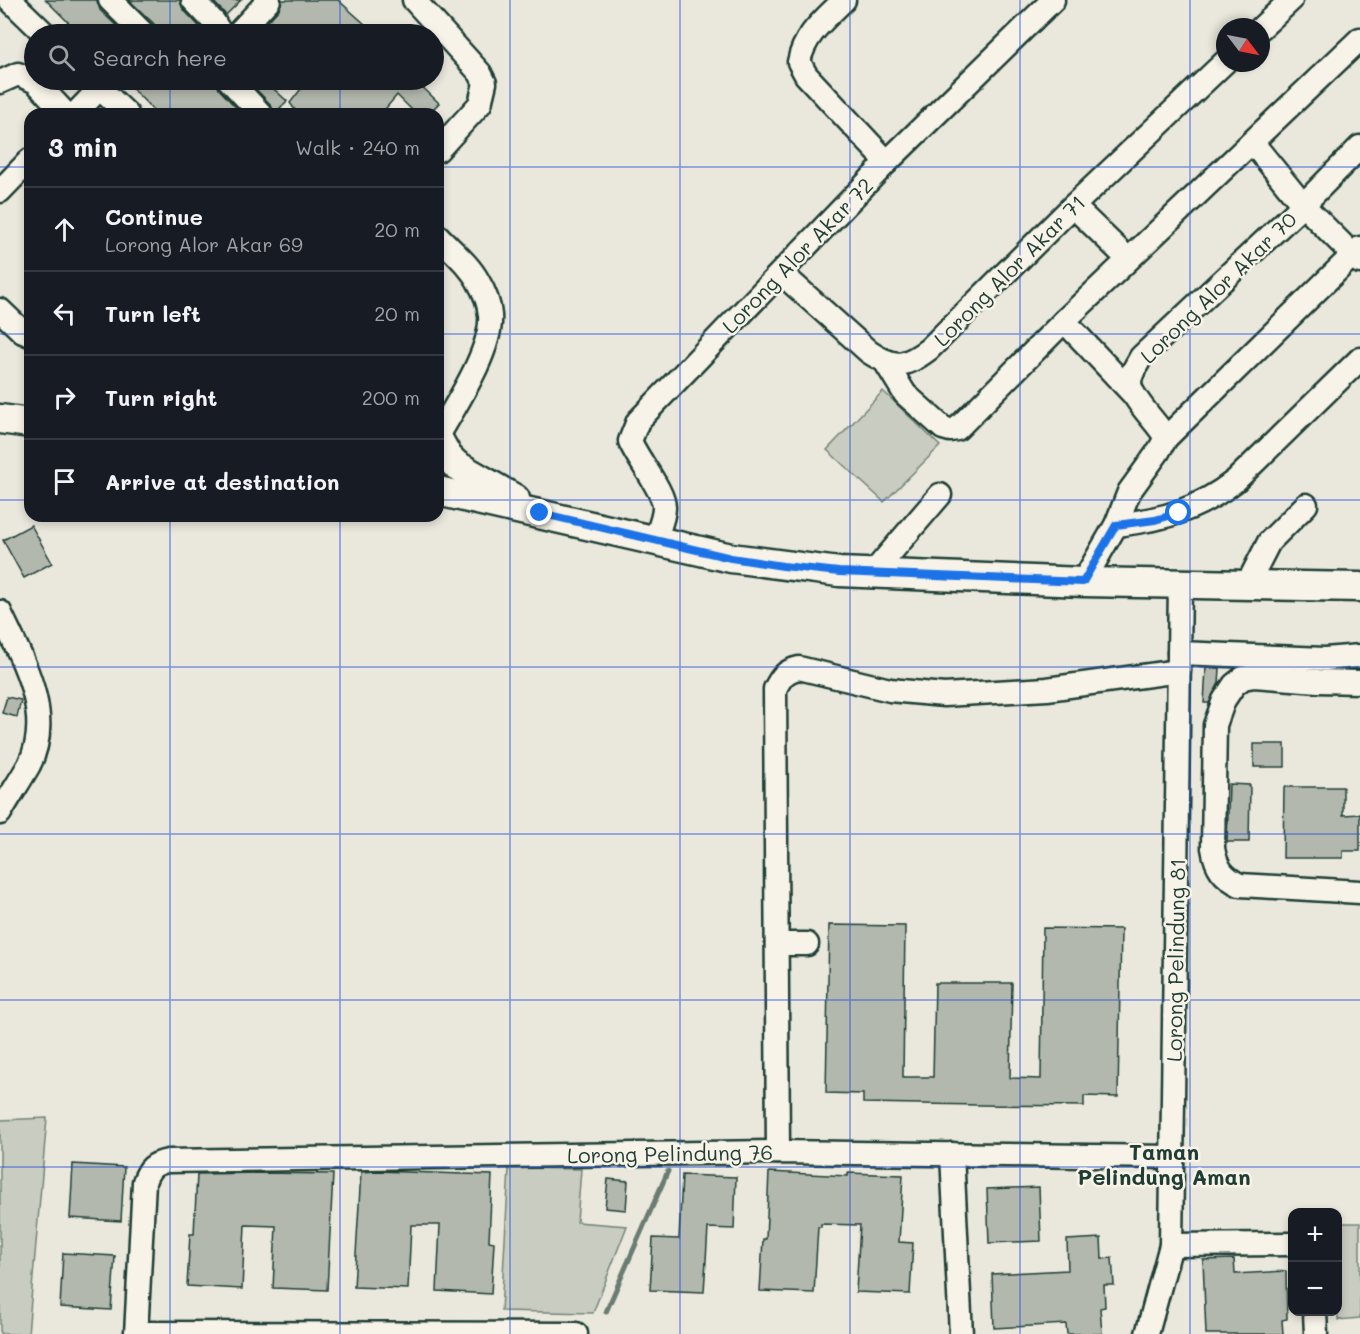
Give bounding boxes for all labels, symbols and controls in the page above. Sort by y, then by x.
north arrow [1216,18,1270,72]
search box [24,24,444,90]
icon: search [45,41,78,74]
text: Search here [93,43,227,72]
text: 3 min [48,130,117,164]
text: Walk · 240 m [295,134,420,160]
street label: Lorong Alor Akar 72 [716,172,878,338]
street label: Lorong Alor Akar 71 [927,188,1091,352]
text: Continue [105,202,203,231]
street label: Lorong Alor Akar 70 [1134,205,1302,369]
icon: ahead [48,213,81,246]
text: 20 m [374,216,420,242]
text: Lorong Alor Akar 69 [105,231,303,257]
icon: left [48,297,81,330]
text: Turn left [105,299,201,328]
text: 20 m [374,300,420,326]
icon: right [48,381,81,414]
text: Turn right [105,383,217,412]
text: 200 m [362,384,420,410]
icon: arrive [48,465,81,498]
text: Arrive at destination [105,467,340,496]
route end [526,499,552,525]
route start [1165,499,1191,525]
street label: Lorong Pelindung 81 [1160,858,1190,1062]
district label: Taman Pelindung Aman [1077,1137,1251,1191]
street label: Lorong Pelindung 76 [567,1138,773,1168]
map controls [1288,1208,1342,1316]
button: + [1288,1208,1342,1262]
button: − [1288,1262,1342,1316]

